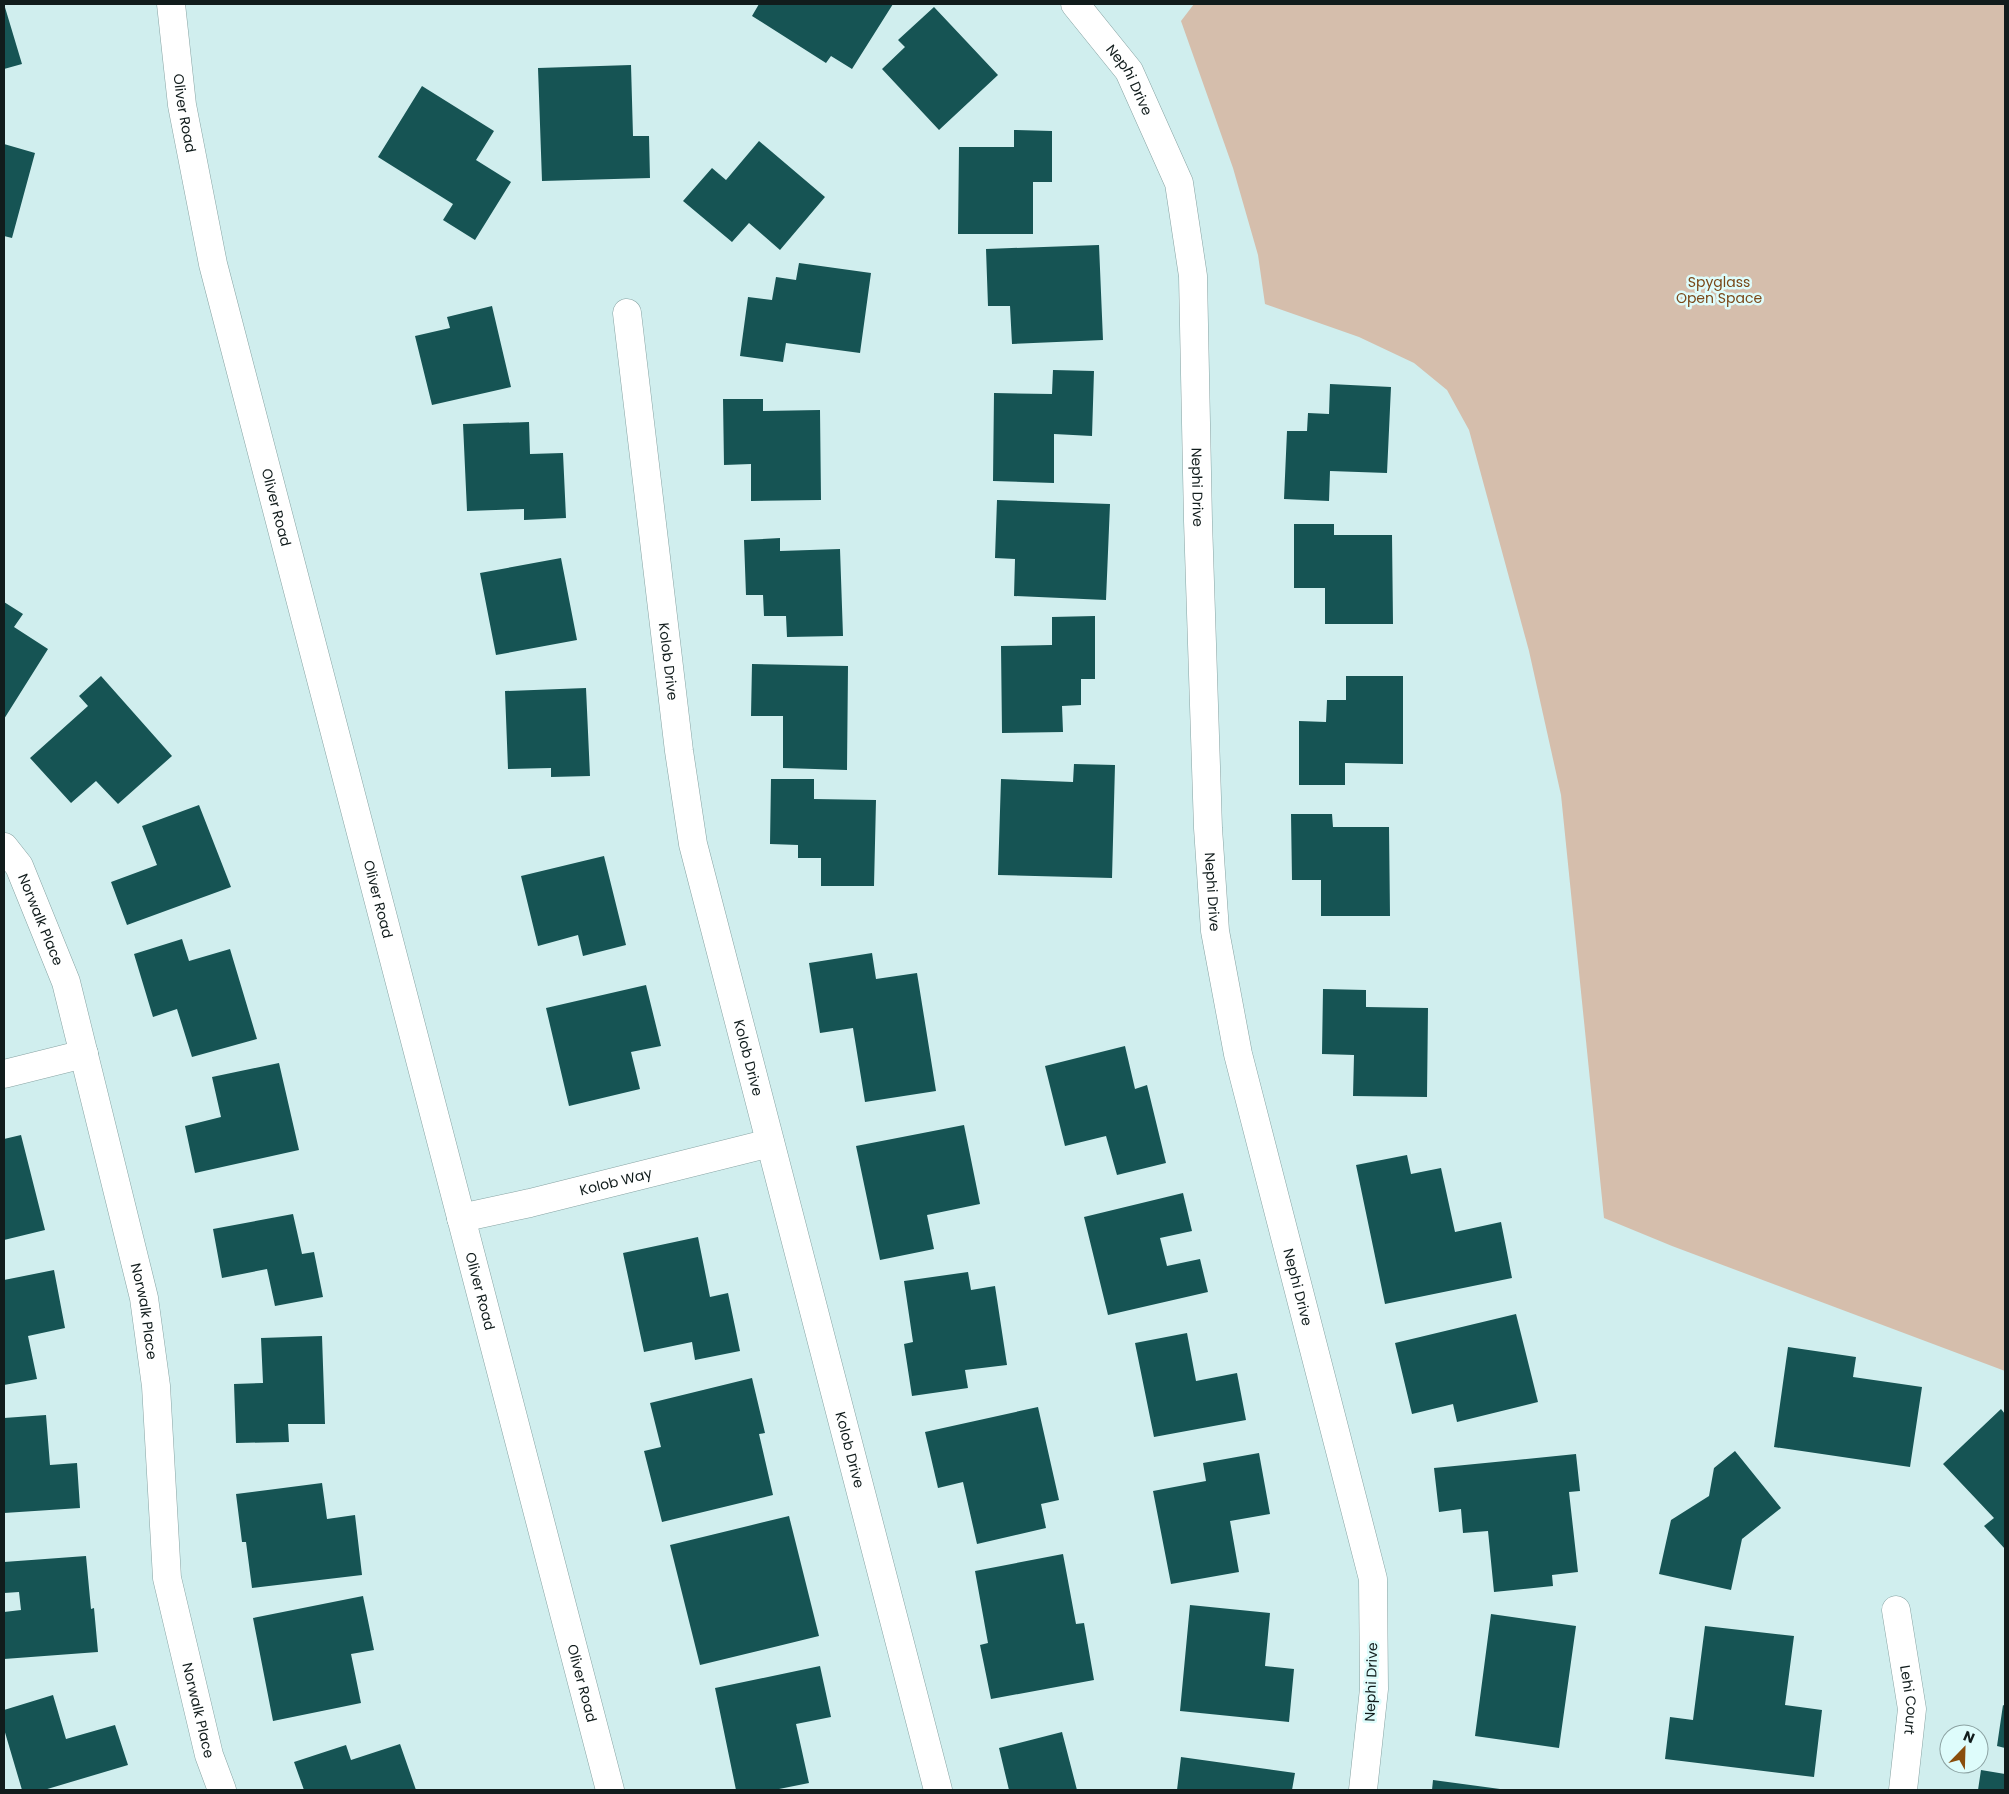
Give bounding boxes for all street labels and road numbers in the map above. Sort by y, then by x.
street label: Nephi Drive [1101,40,1158,119]
street label: Oliver Road [169,73,201,154]
street label: Nephi Drive [1187,447,1208,527]
street label: Oliver Road [257,466,296,548]
street label: Kolob Drive [654,622,683,702]
street label: Nephi Drive [1200,852,1225,932]
street label: Oliver Road [359,858,398,940]
street label: Norwalk Place [13,871,68,969]
street label: Kolob Drive [729,1017,768,1098]
street label: Kolob Way [577,1163,654,1200]
street label: Nephi Drive [1278,1246,1318,1328]
street label: Oliver Road [461,1250,500,1332]
street label: Norwalk Place [126,1261,162,1361]
street label: Kolob Drive [830,1410,869,1491]
street label: Oliver Road [562,1642,602,1724]
street label: Nephi Drive [1360,1642,1382,1722]
street label: Norwalk Place [177,1661,219,1760]
street label: Lehi Court [1895,1664,1922,1736]

